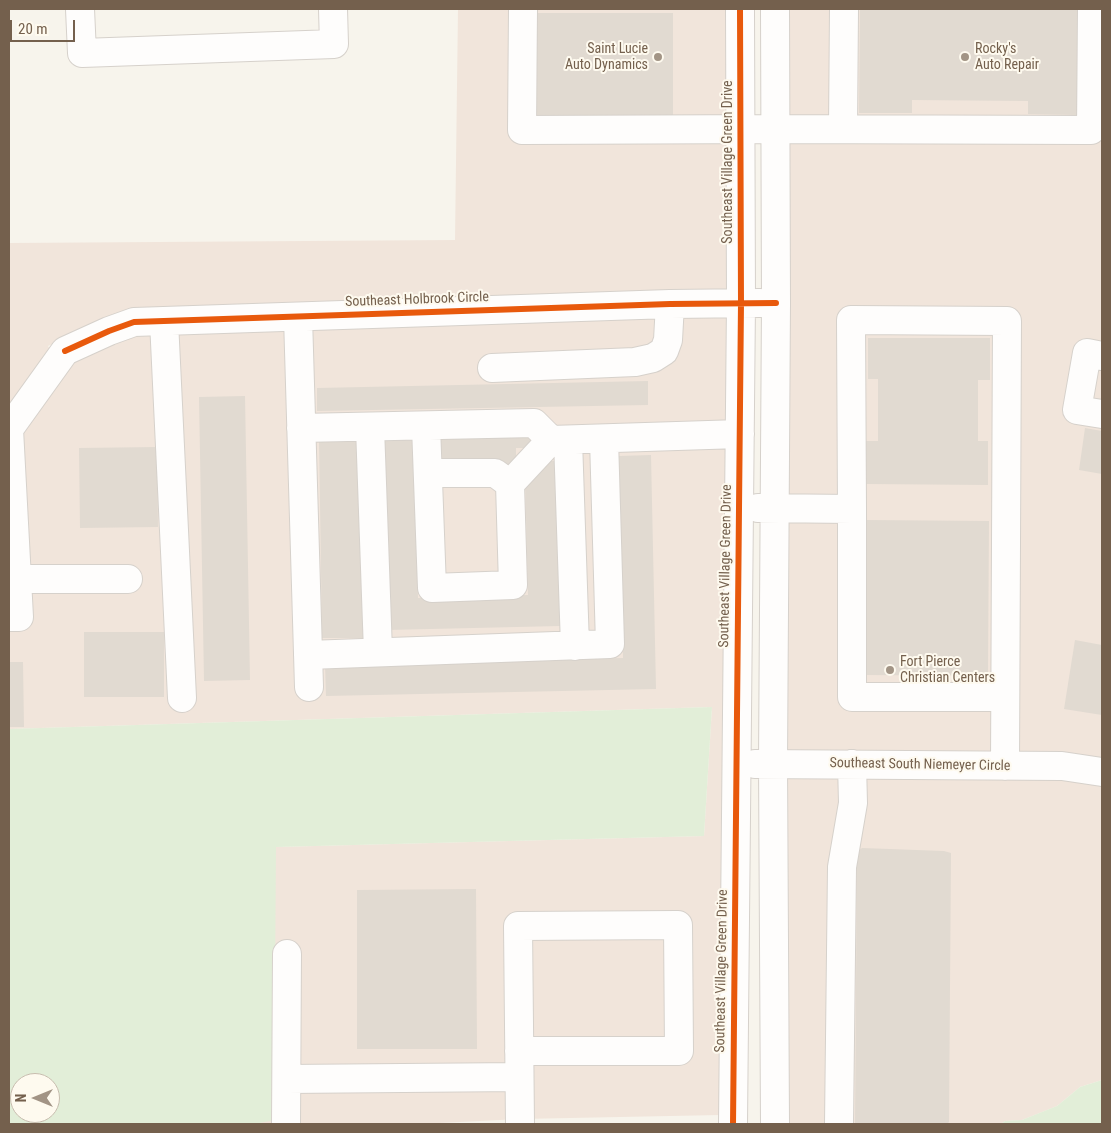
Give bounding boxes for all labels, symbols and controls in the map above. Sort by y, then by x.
scale bar [12,10,78,42]
text: 20 m [18,20,48,38]
place label: Saint Lucie Auto Dynamics [565,41,648,74]
place label: Rocky's Auto Repair [975,41,1039,74]
marker: Saint Lucie Auto Dynamics [652,51,664,63]
marker: Rocky's Auto Repair [959,51,971,63]
street label: Southeast Village Green Drive [720,80,736,244]
street label: Southeast Holbrook Circle [345,289,489,311]
street label: Southeast Village Green Drive [716,484,736,648]
place label: Fort Pierce Christian Centers [900,654,995,686]
marker: Fort Pierce Christian Centers [884,664,896,676]
street label: Southeast South Niemeyer Circle [829,755,1011,775]
street label: Southeast Village Green Drive [712,889,732,1053]
north arrow [10,1073,60,1123]
text: N [13,1094,29,1102]

